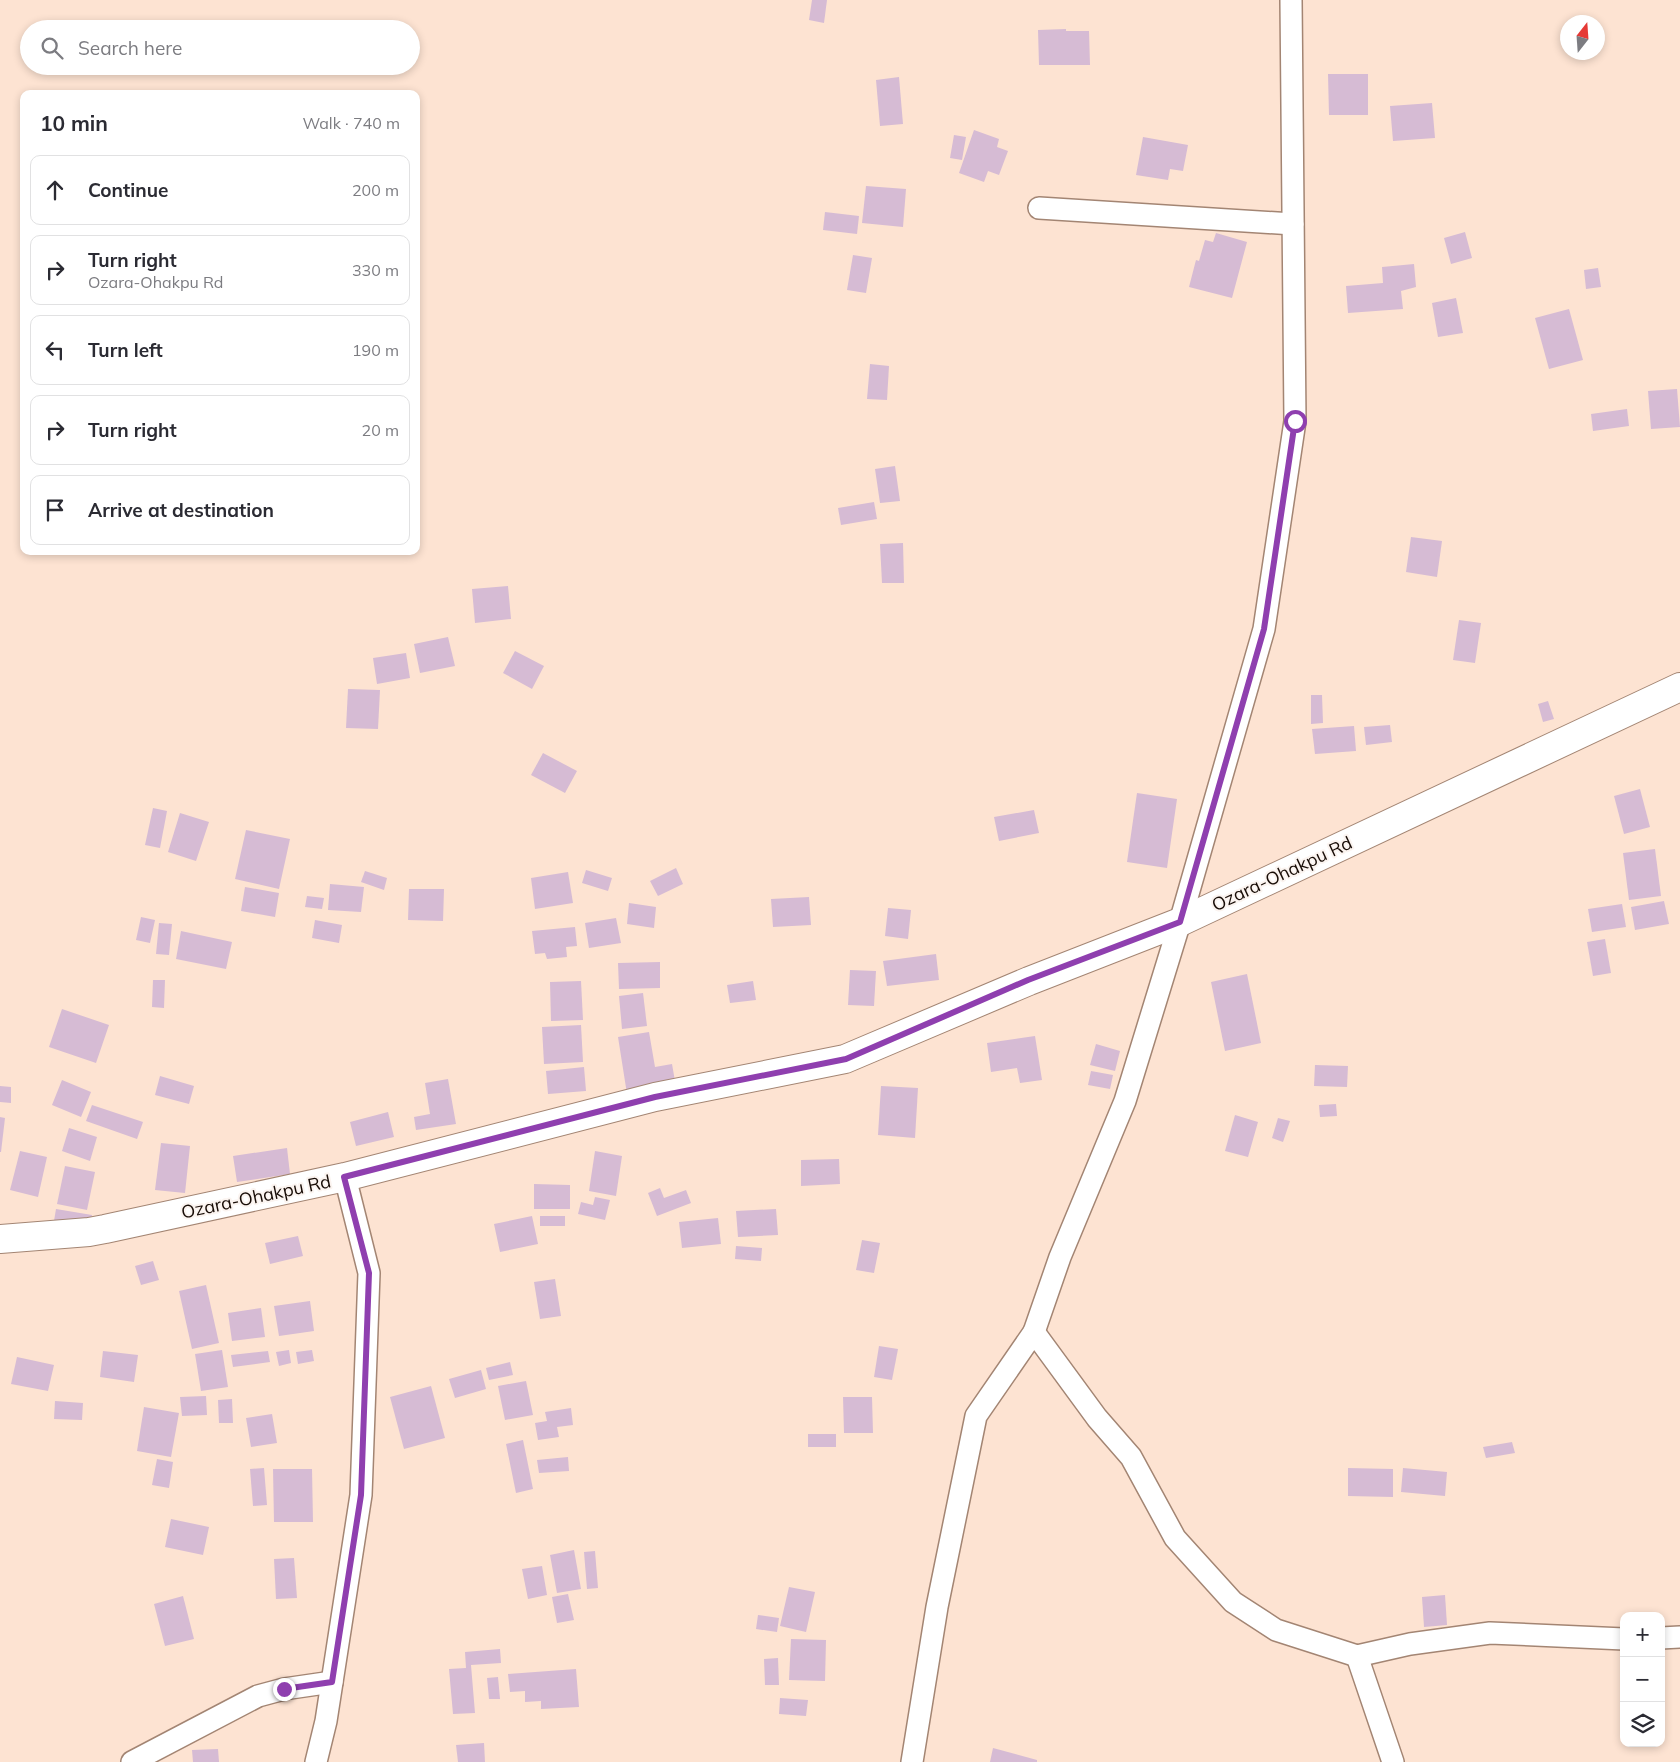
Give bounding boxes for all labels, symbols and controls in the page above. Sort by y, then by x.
north arrow [1560,15,1605,60]
search box [20,20,420,75]
icon: search [38,34,66,62]
text: Search here [78,36,182,60]
text: 10 min [40,110,108,136]
text: Walk · 740 m [302,113,400,133]
icon: ahead [41,176,69,204]
text: Continue [88,178,168,202]
text: 200 m [352,180,399,200]
text: Turn right [88,248,177,272]
icon: right [41,256,69,284]
text: 330 m [352,260,399,280]
text: Ozara-Ohakpu Rd [88,272,223,292]
icon: left [41,336,69,364]
text: Turn left [88,338,163,362]
text: 190 m [352,340,399,360]
route start [1284,410,1307,433]
icon: right [41,416,69,444]
text: Turn right [88,418,177,442]
text: 20 m [362,420,399,440]
icon: arrive [41,496,69,524]
text: Arrive at destination [88,498,274,522]
street label: Ozara-Ohakpu Rd [1208,831,1356,916]
street label: Ozara-Ohakpu Rd [179,1169,333,1224]
map controls [1620,1612,1665,1747]
button: + [1620,1612,1665,1657]
button: − [1620,1657,1665,1702]
route end [273,1678,296,1701]
button: layers [1620,1702,1665,1747]

